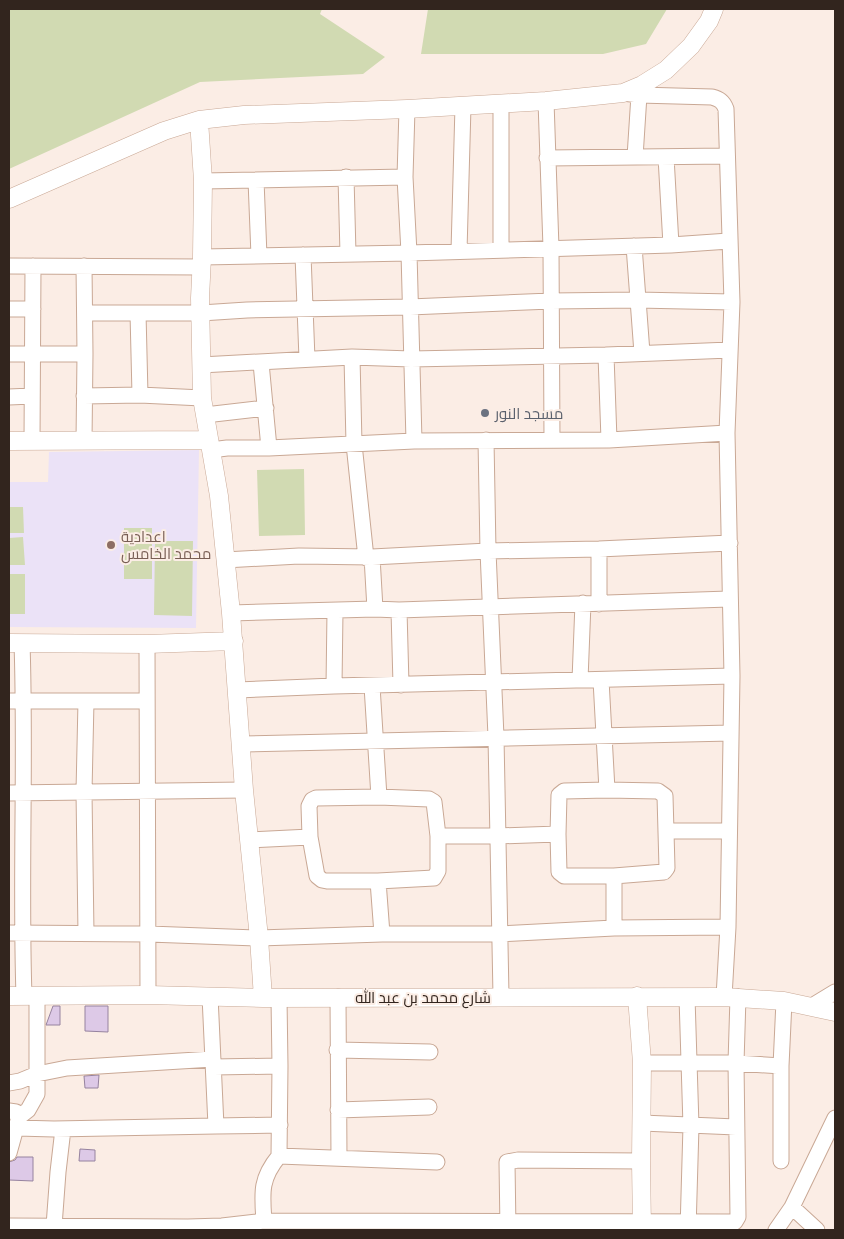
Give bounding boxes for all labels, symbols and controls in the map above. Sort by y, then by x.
place label: مسجد النور [494,404,563,423]
marker: مسجد النور [479,407,491,419]
place label: اعدادية محمد الخامس [121,527,211,564]
marker: اعدادية محمد الخامس [105,539,117,551]
street label: شارع محمد بن عبد الله [355,988,491,1009]

